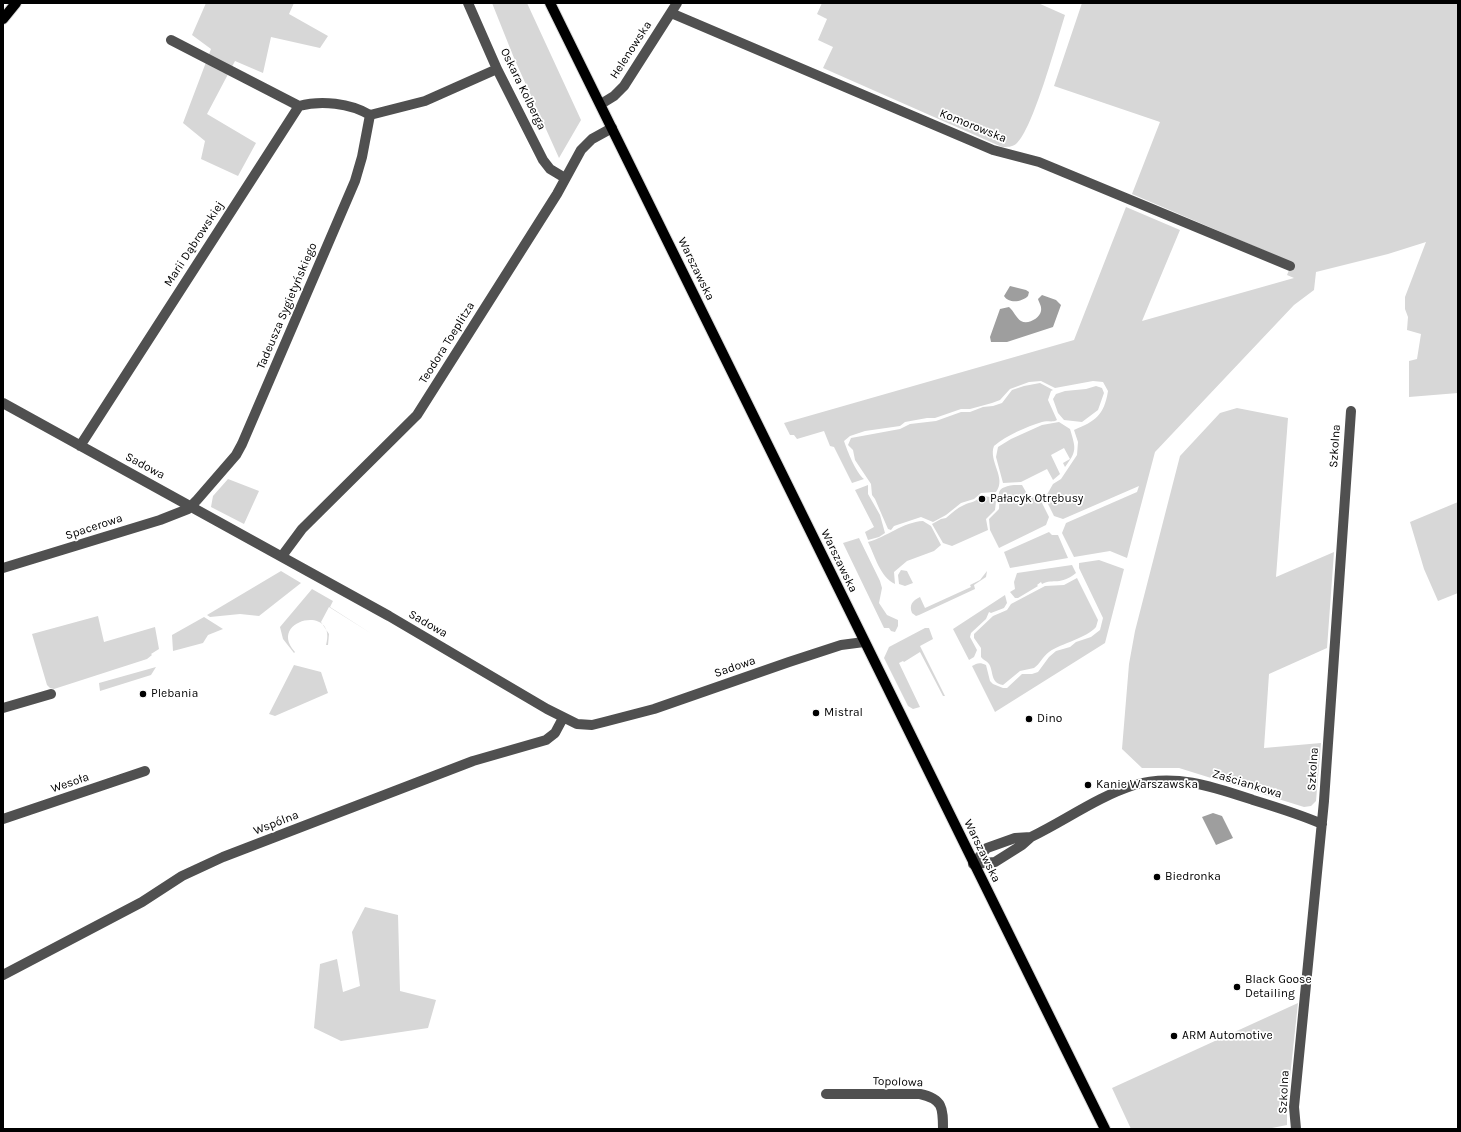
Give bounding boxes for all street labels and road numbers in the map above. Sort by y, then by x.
street label: Helenowska [607,18,655,82]
street label: Oskara Kolberga [497,46,549,132]
street label: Komorowska [937,106,1009,146]
street label: Marii Dąbrowskiej [161,199,227,289]
street label: Warszawska [675,235,717,303]
street label: Tadeusza Sygietyńskiego [254,240,320,372]
street label: Teodora Toeplitza [416,299,478,387]
street label: Szkolna [1326,424,1344,468]
street label: Sadowa [123,450,167,482]
street label: Spacerowa [64,511,124,543]
street label: Warszawska [818,527,860,595]
street label: Sadowa [406,607,450,641]
street label: Sadowa [712,653,758,681]
street label: Szkolna [1304,747,1322,791]
street label: Zaściankowa [1210,767,1284,801]
street label: Wesoła [49,770,91,796]
street label: Wspólna [251,808,301,838]
street label: Warszawska [961,817,1003,885]
street label: Szkolna [1276,1070,1292,1114]
street label: Topolowa [873,1074,923,1090]

